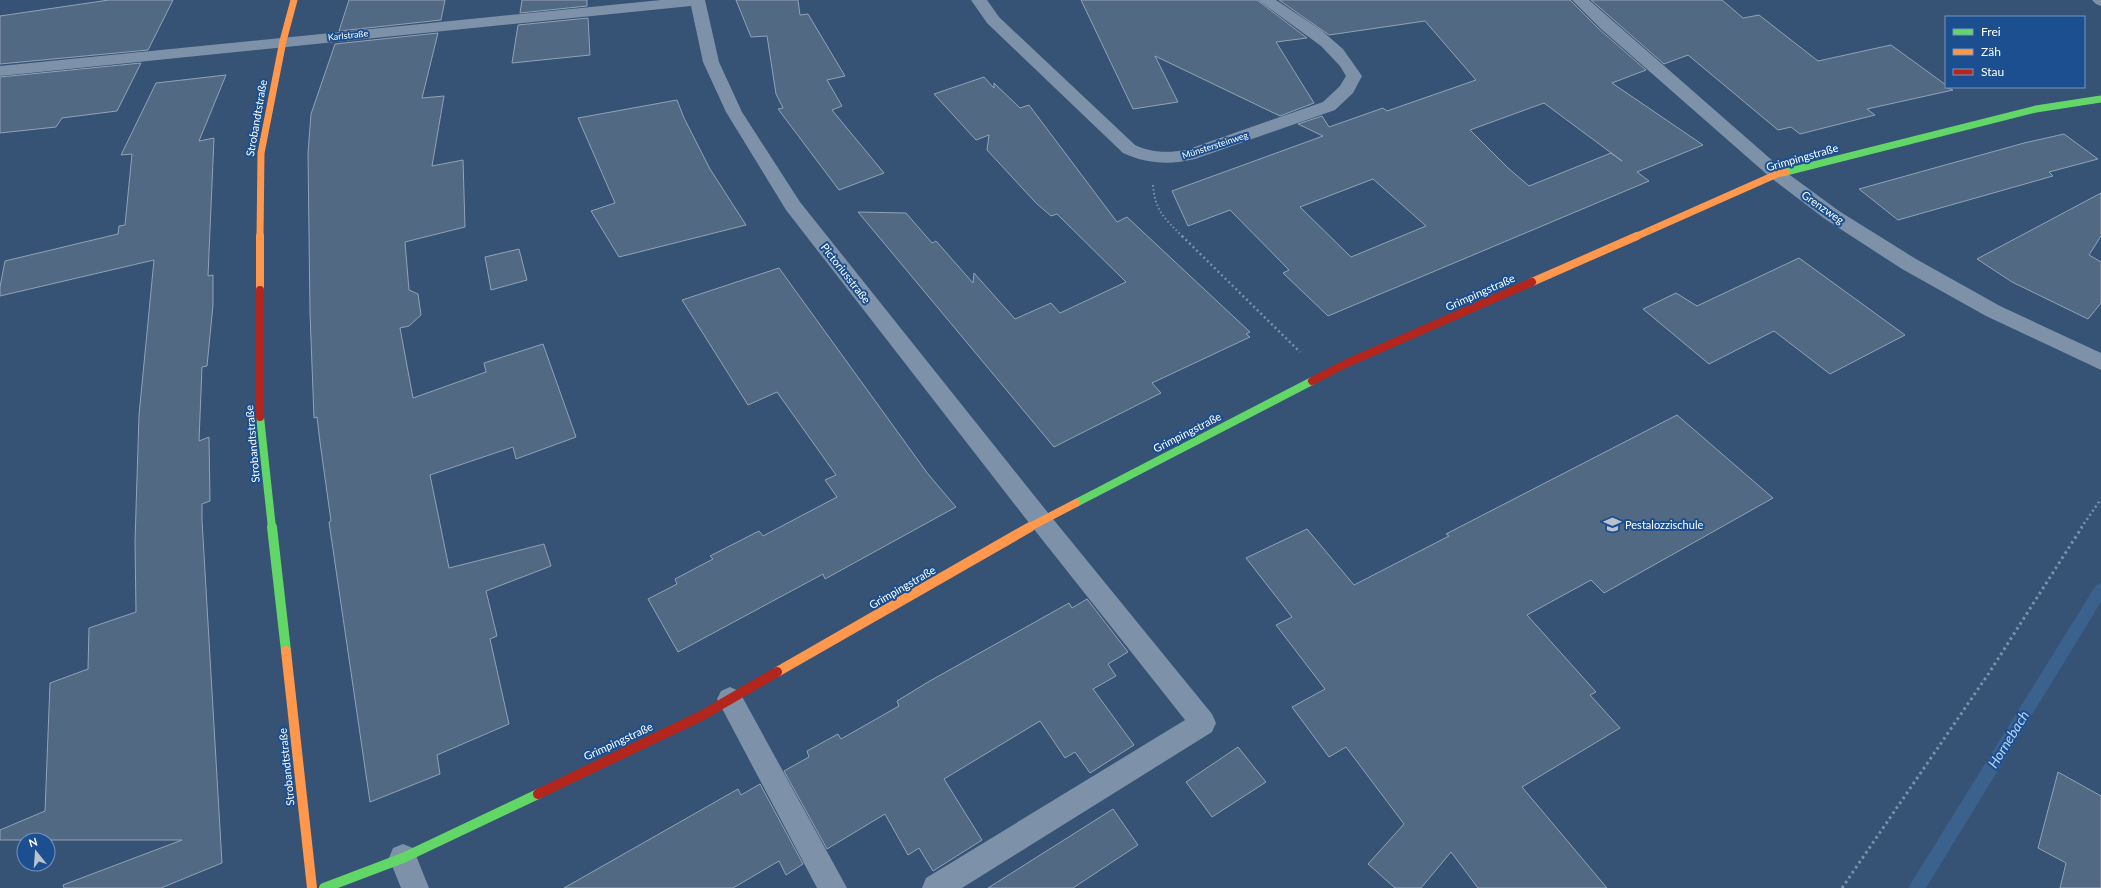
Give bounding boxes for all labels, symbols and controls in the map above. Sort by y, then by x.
legend [1945,16,2085,88]
text: Frei [1981,24,2001,39]
street label: Karlstraße [327,27,369,43]
text: Zäh [1981,44,2001,59]
text: Stau [1981,64,2004,79]
street label: Strobandtstraße [243,78,269,157]
street label: Münstersteinweg [1181,129,1250,161]
street label: Grimpingstraße [1764,140,1840,174]
street label: Grenzweg [1799,188,1847,226]
street label: Pictoriusstraße [819,240,874,306]
street label: Grimpingstraße [1443,271,1517,313]
street label: Strobandtstraße [242,404,262,483]
street label: Grimpingstraße [1151,409,1223,455]
school or university icon: Pestalozzischule [1602,514,1622,534]
place label: Pestalozzischule [1625,518,1703,531]
street label: Grimpingstraße [866,563,938,611]
water label: Hornebach [1984,707,2032,771]
street label: Grimpingstraße [581,719,655,763]
street label: Strobandtstraße [275,727,297,806]
north arrow [16,832,56,872]
text: N [27,835,39,849]

